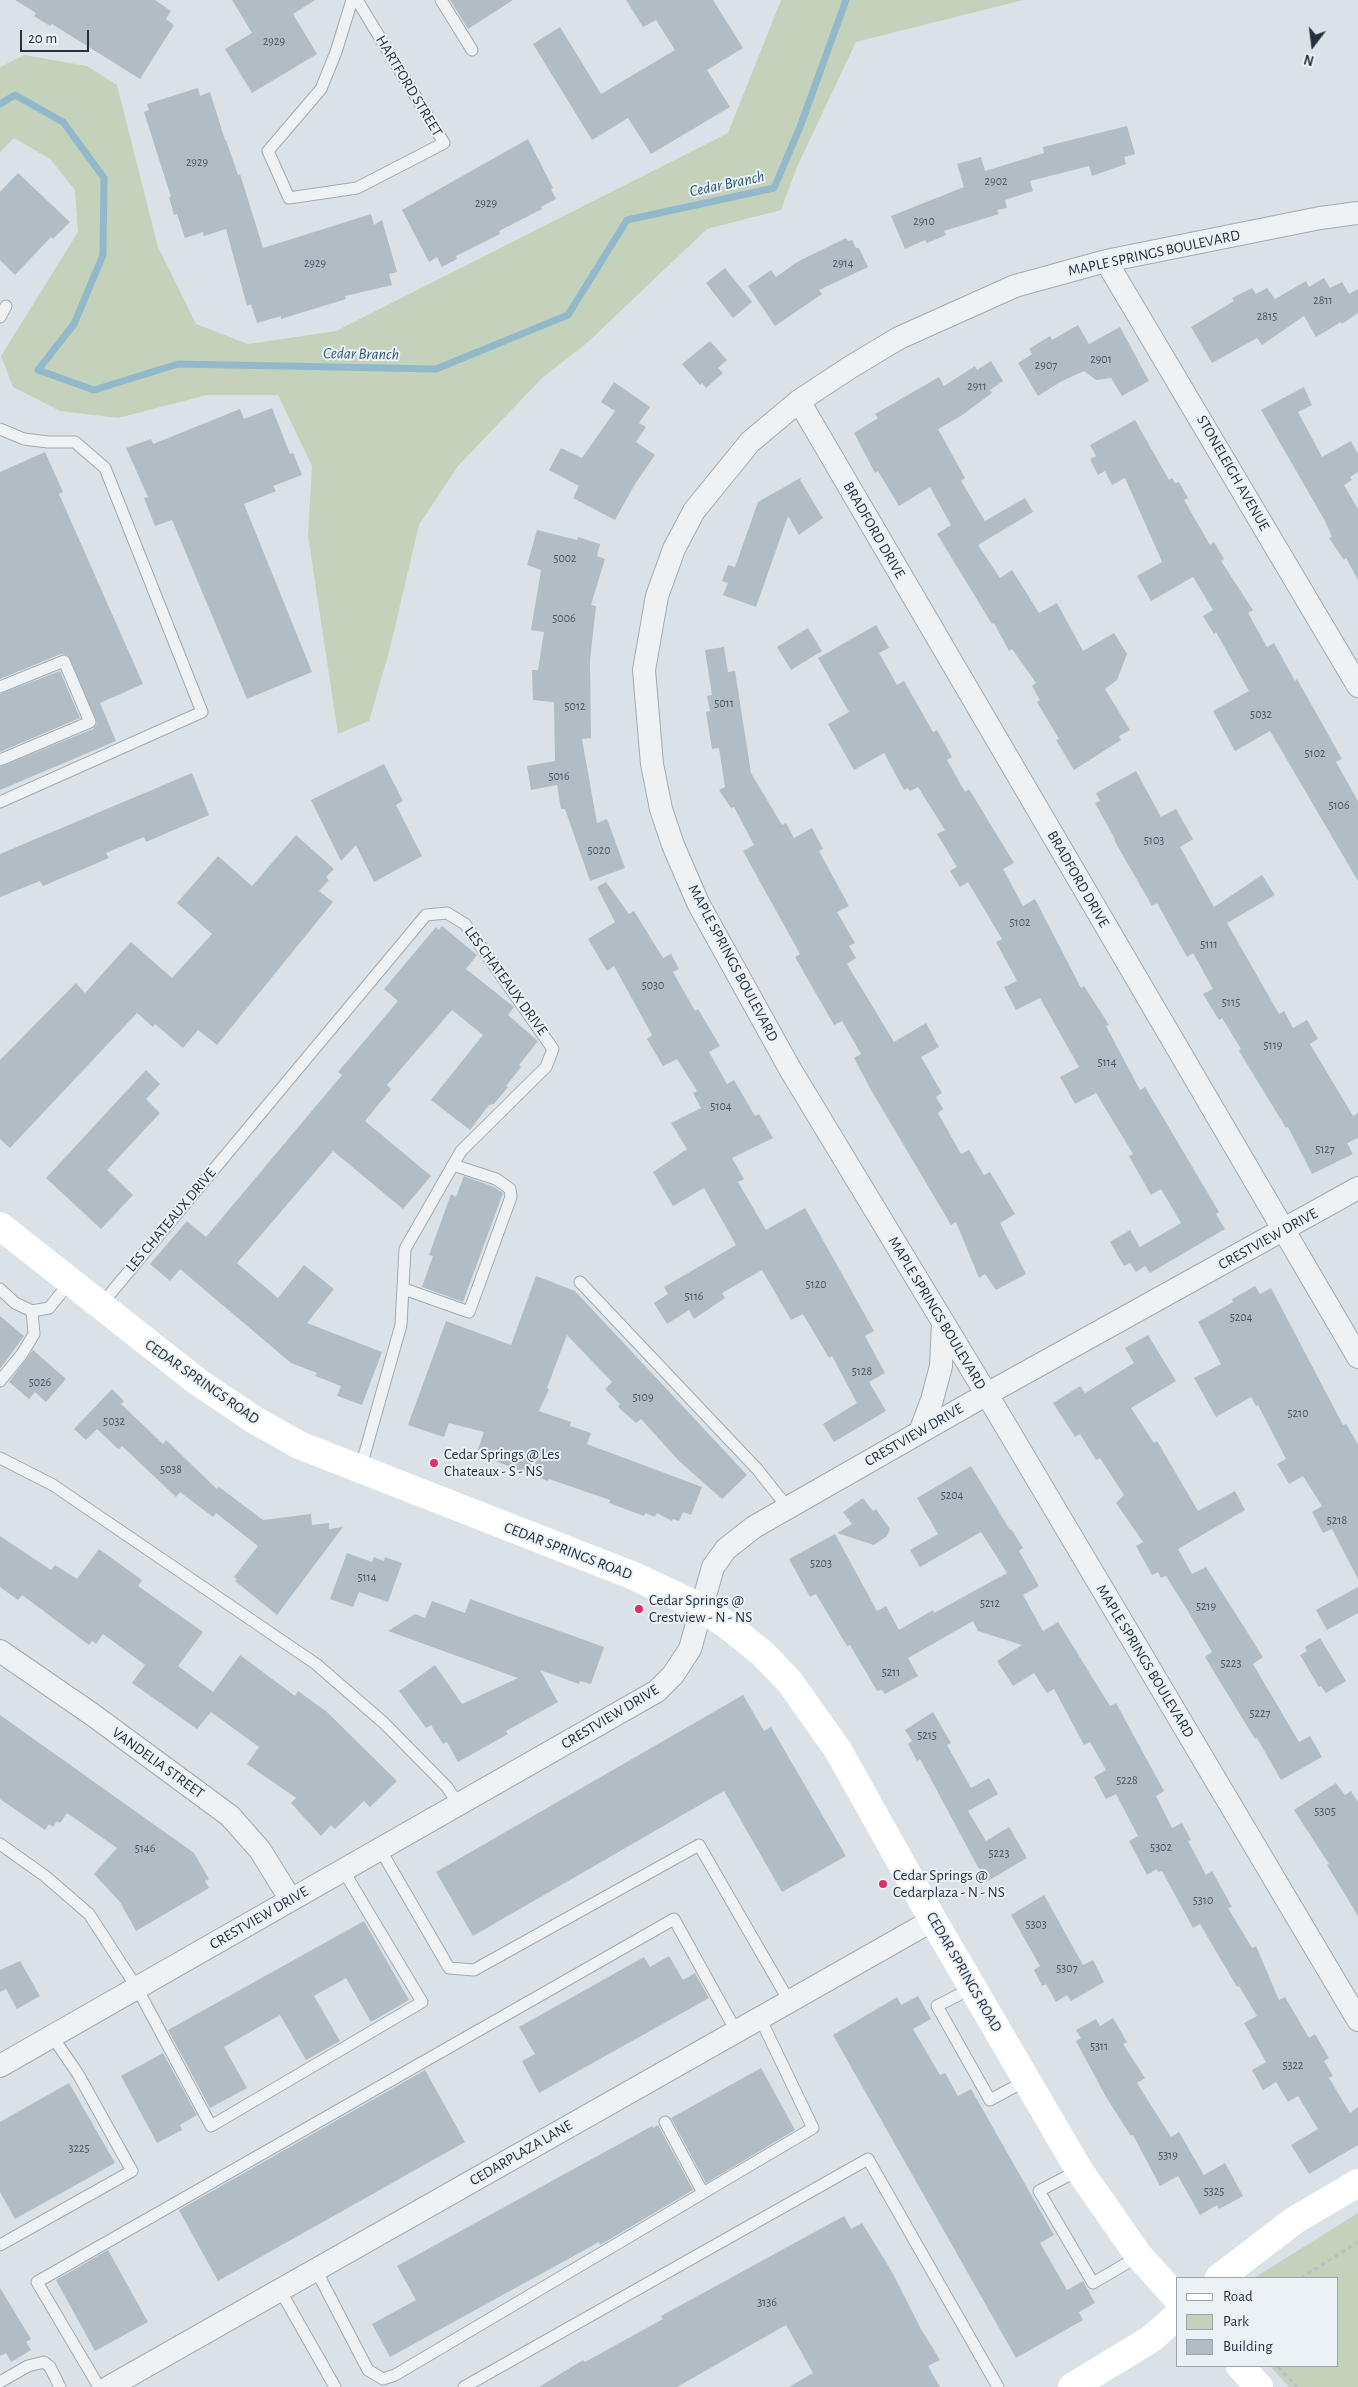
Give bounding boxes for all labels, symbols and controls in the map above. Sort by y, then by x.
scale bar [22,20,91,52]
north arrow [1288,20,1338,70]
text: 20 m [28,31,57,46]
street label: HARTFORD STREET [372,32,446,140]
house number: 2929 [263,34,285,48]
text: N [1303,51,1316,68]
house number: 2929 [186,155,208,169]
water label: Cedar Branch [688,167,766,201]
house number: 2902 [985,174,1007,188]
house number: 2929 [475,196,497,210]
house number: 2910 [913,214,935,228]
street label: MAPLE SPRINGS BOULEVARD [1066,226,1242,280]
house number: 2929 [304,256,326,270]
house number: 2914 [833,256,853,270]
house number: 2811 [1313,293,1333,307]
house number: 2815 [1257,309,1277,323]
water label: Cedar Branch [323,344,399,364]
house number: 2901 [1090,352,1112,366]
house number: 2907 [1035,358,1057,372]
house number: 2911 [967,379,987,393]
street label: STONELEIGH AVENUE [1193,412,1273,534]
street label: BRADFORD DRIVE [839,478,909,582]
house number: 5002 [553,551,577,565]
house number: 5006 [552,611,576,625]
house number: 5011 [714,696,734,710]
house number: 5012 [565,699,585,713]
house number: 5032 [1250,707,1272,721]
house number: 5102 [1305,746,1325,760]
house number: 5016 [548,769,570,783]
house number: 5106 [1328,798,1350,812]
street label: BRADFORD DRIVE [1043,827,1113,931]
house number: 5103 [1144,833,1164,847]
house number: 5020 [587,843,611,857]
street label: MAPLE SPRINGS BOULEVARD [684,881,782,1045]
house number: 5102 [1010,915,1030,929]
street label: LES CHATEAUX DRIVE [460,923,552,1039]
house number: 5111 [1200,937,1218,951]
house number: 5030 [642,978,664,992]
house number: 5115 [1222,995,1240,1009]
house number: 5119 [1264,1038,1282,1052]
house number: 5114 [1097,1055,1117,1069]
house number: 5104 [710,1099,732,1113]
house number: 5127 [1315,1142,1335,1156]
street label: LES CHATEAUX DRIVE [122,1164,220,1276]
street label: CRESTVIEW DRIVE [1215,1204,1321,1274]
street label: MAPLE SPRINGS BOULEVARD [884,1233,990,1393]
house number: 5120 [806,1277,826,1291]
house number: 5116 [685,1289,703,1303]
house number: 5204 [1230,1310,1252,1324]
street label: CEDAR SPRINGS ROAD [141,1336,263,1428]
house number: 5128 [852,1364,872,1378]
house number: 5026 [29,1375,51,1389]
house number: 5109 [632,1390,654,1404]
street label: CRESTVIEW DRIVE [862,1400,966,1470]
house number: 5210 [1288,1406,1308,1420]
house number: 5032 [103,1414,125,1428]
place label: Cedar Springs @ Les Chateaux - S - NS [444,1445,560,1480]
marker: Cedar Springs @ Les Chateaux - S - NS [428,1457,440,1469]
house number: 5038 [160,1462,182,1476]
house number: 5204 [941,1488,963,1502]
house number: 5218 [1327,1513,1347,1527]
street label: CEDAR SPRINGS ROAD [501,1518,635,1584]
house number: 5203 [810,1556,832,1570]
house number: 5114 [357,1570,377,1584]
street label: MAPLE SPRINGS BOULEVARD [1092,1581,1198,1741]
place label: Cedar Springs @ Crestview - N - NS [649,1591,752,1626]
house number: 5212 [980,1596,1000,1610]
house number: 5219 [1196,1599,1216,1613]
marker: Cedar Springs @ Crestview - N - NS [633,1603,645,1615]
house number: 5223 [1221,1656,1241,1670]
house number: 5211 [882,1665,900,1679]
street label: CRESTVIEW DRIVE [558,1681,662,1753]
house number: 5227 [1250,1706,1270,1720]
street label: VANDELIA STREET [108,1723,208,1803]
house number: 5215 [917,1728,937,1742]
house number: 5228 [1116,1773,1138,1787]
house number: 5305 [1314,1804,1336,1818]
house number: 5302 [1150,1840,1172,1854]
house number: 5146 [135,1841,155,1855]
house number: 5223 [989,1846,1009,1860]
place label: Cedar Springs @ Cedarplaza - N - NS [893,1866,1005,1901]
marker: Cedar Springs @ Cedarplaza - N - NS [877,1878,889,1890]
street label: CRESTVIEW DRIVE [207,1883,311,1953]
house number: 5310 [1193,1893,1213,1907]
street label: CEDAR SPRINGS ROAD [922,1909,1006,2035]
house number: 5303 [1025,1917,1047,1931]
house number: 5307 [1056,1961,1078,1975]
house number: 5311 [1090,2039,1108,2053]
house number: 5322 [1283,2058,1303,2072]
street label: CEDARPLAZA LANE [466,2116,576,2190]
house number: 3225 [69,2141,89,2155]
house number: 5319 [1158,2148,1178,2162]
house number: 5325 [1204,2184,1224,2198]
legend [1176,2277,1338,2367]
text: Road [1223,2289,1253,2304]
house number: 3136 [757,2295,777,2309]
text: Park [1223,2314,1249,2329]
text: Building [1223,2339,1273,2354]

